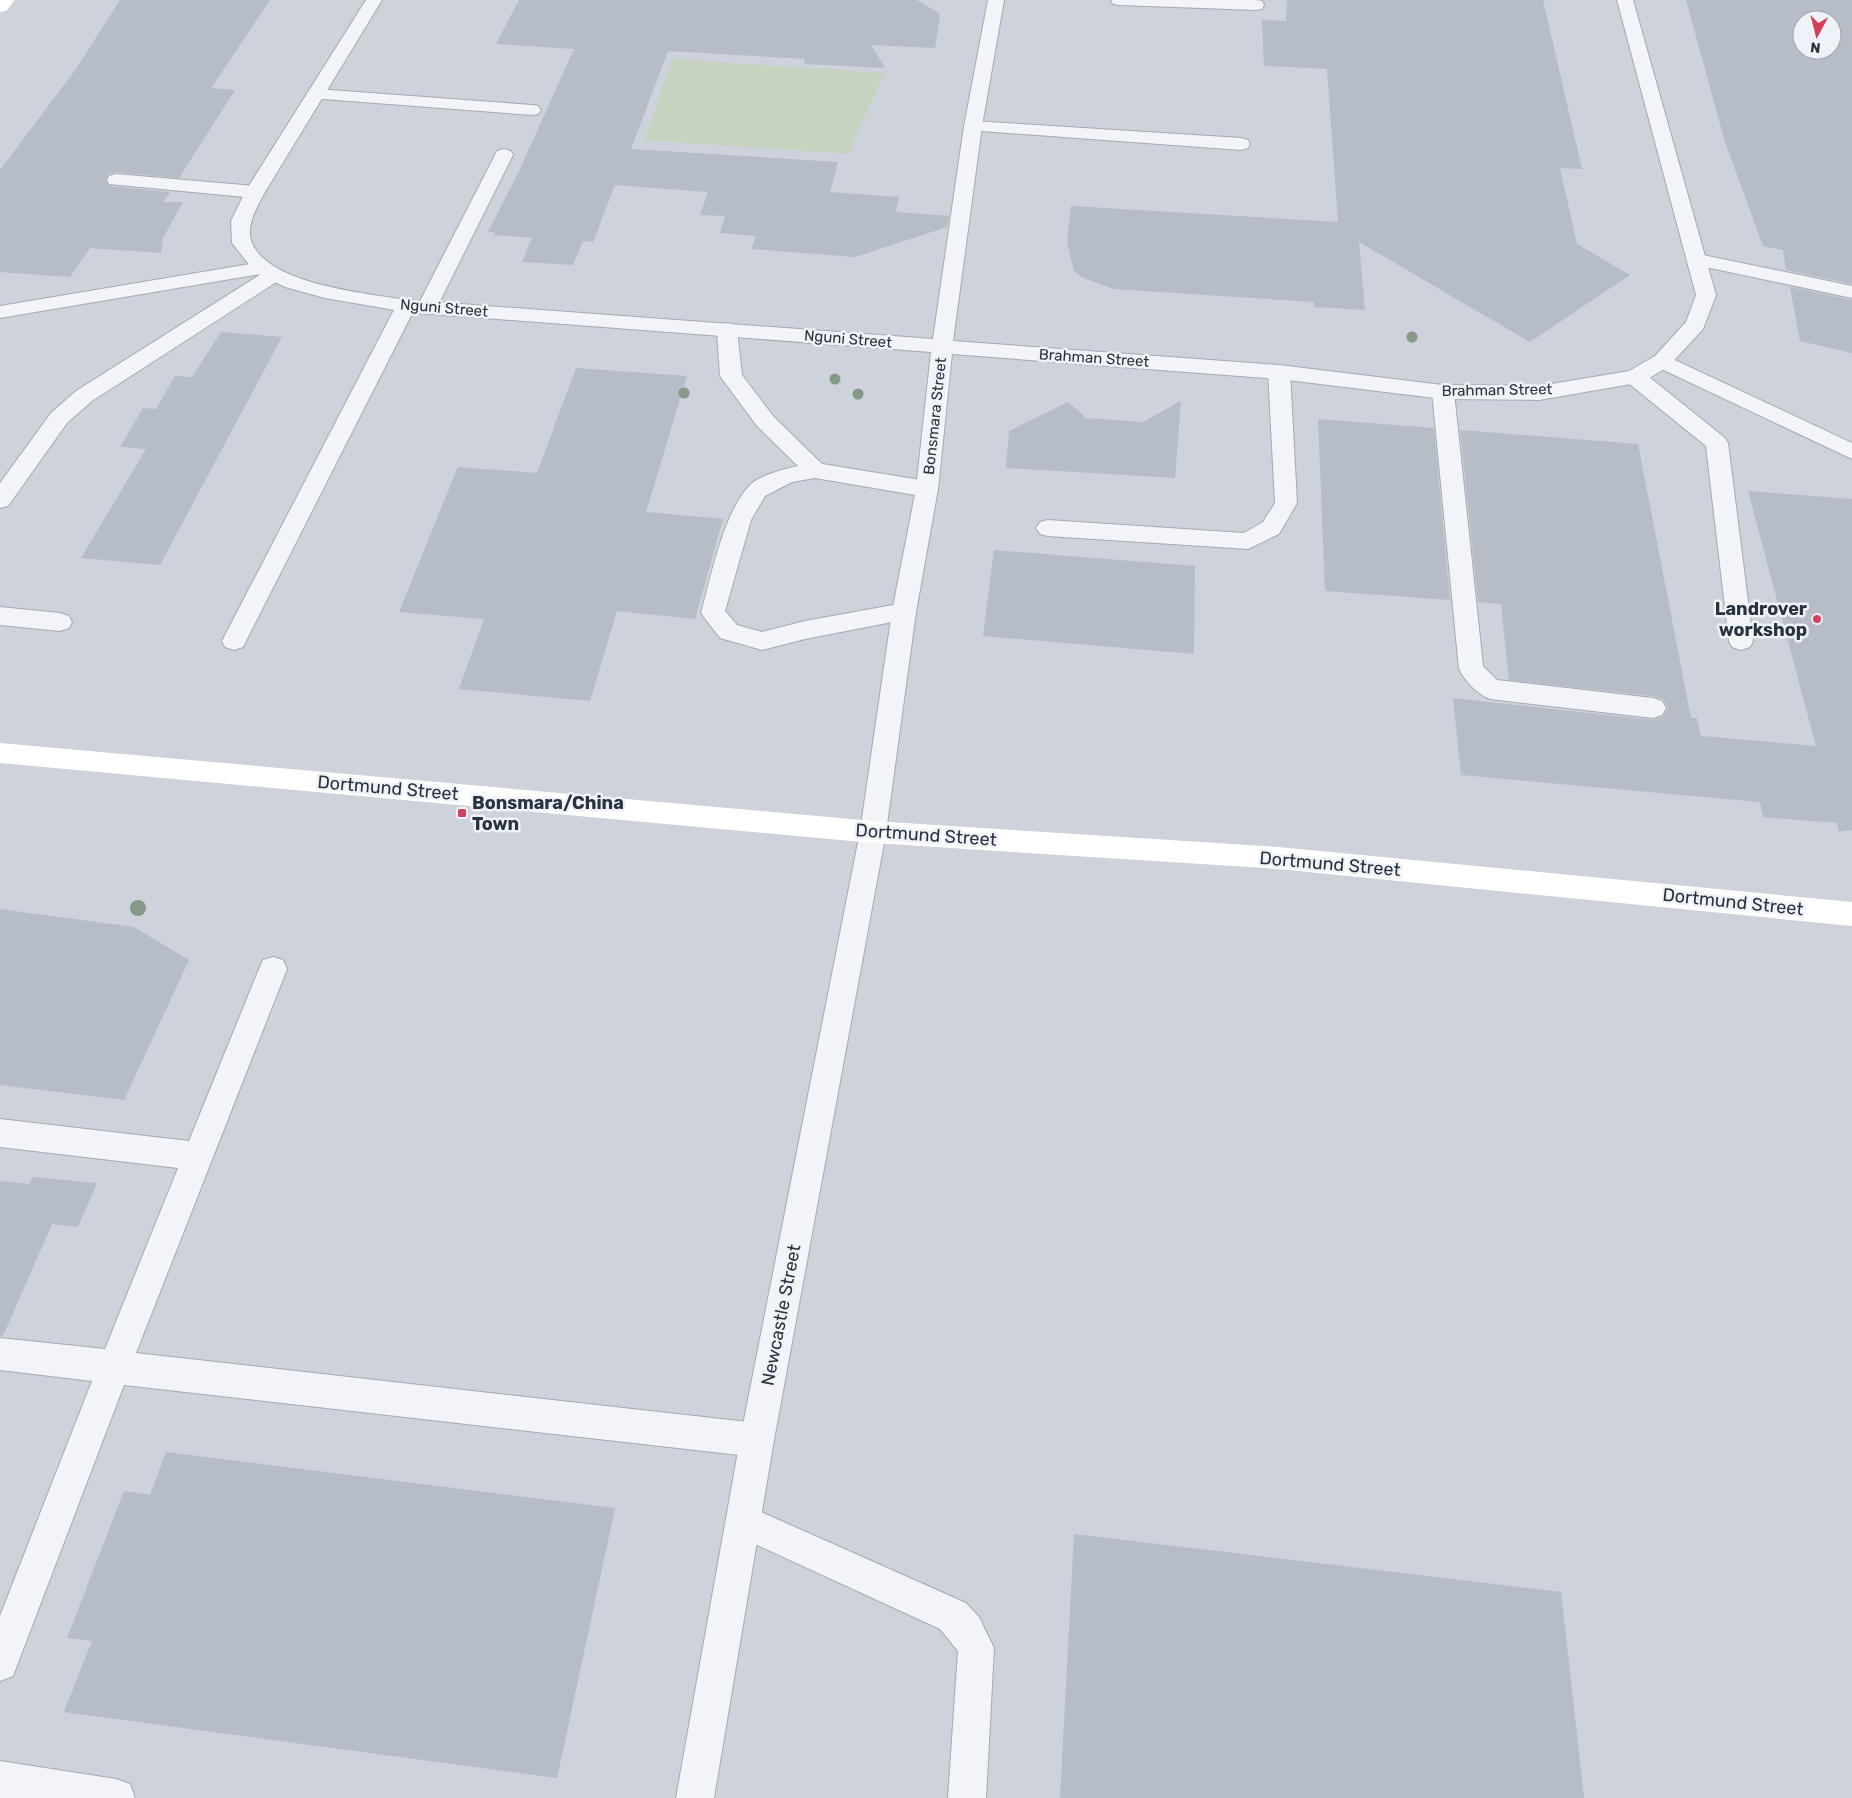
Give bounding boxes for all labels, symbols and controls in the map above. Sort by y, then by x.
north arrow [1792,10,1842,60]
text: N [1809,38,1822,56]
street label: Nguni Street [399,295,489,321]
street label: Nguni Street [803,326,893,352]
street label: Brahman Street [1038,345,1150,371]
street label: Bonsmara Street [920,356,950,476]
street label: Brahman Street [1441,380,1553,400]
place label: Landrover workshop [1715,598,1807,641]
marker: Landrover workshop [1811,613,1823,625]
street label: Dortmund Street [317,771,459,805]
place label: Bonsmara/China Town [472,792,624,835]
marker: Bonsmara/China Town [456,807,468,819]
street label: Dortmund Street [855,819,997,851]
street label: Dortmund Street [1259,847,1401,881]
street label: Dortmund Street [1661,884,1805,920]
street label: Newcastle Street [757,1242,805,1388]

